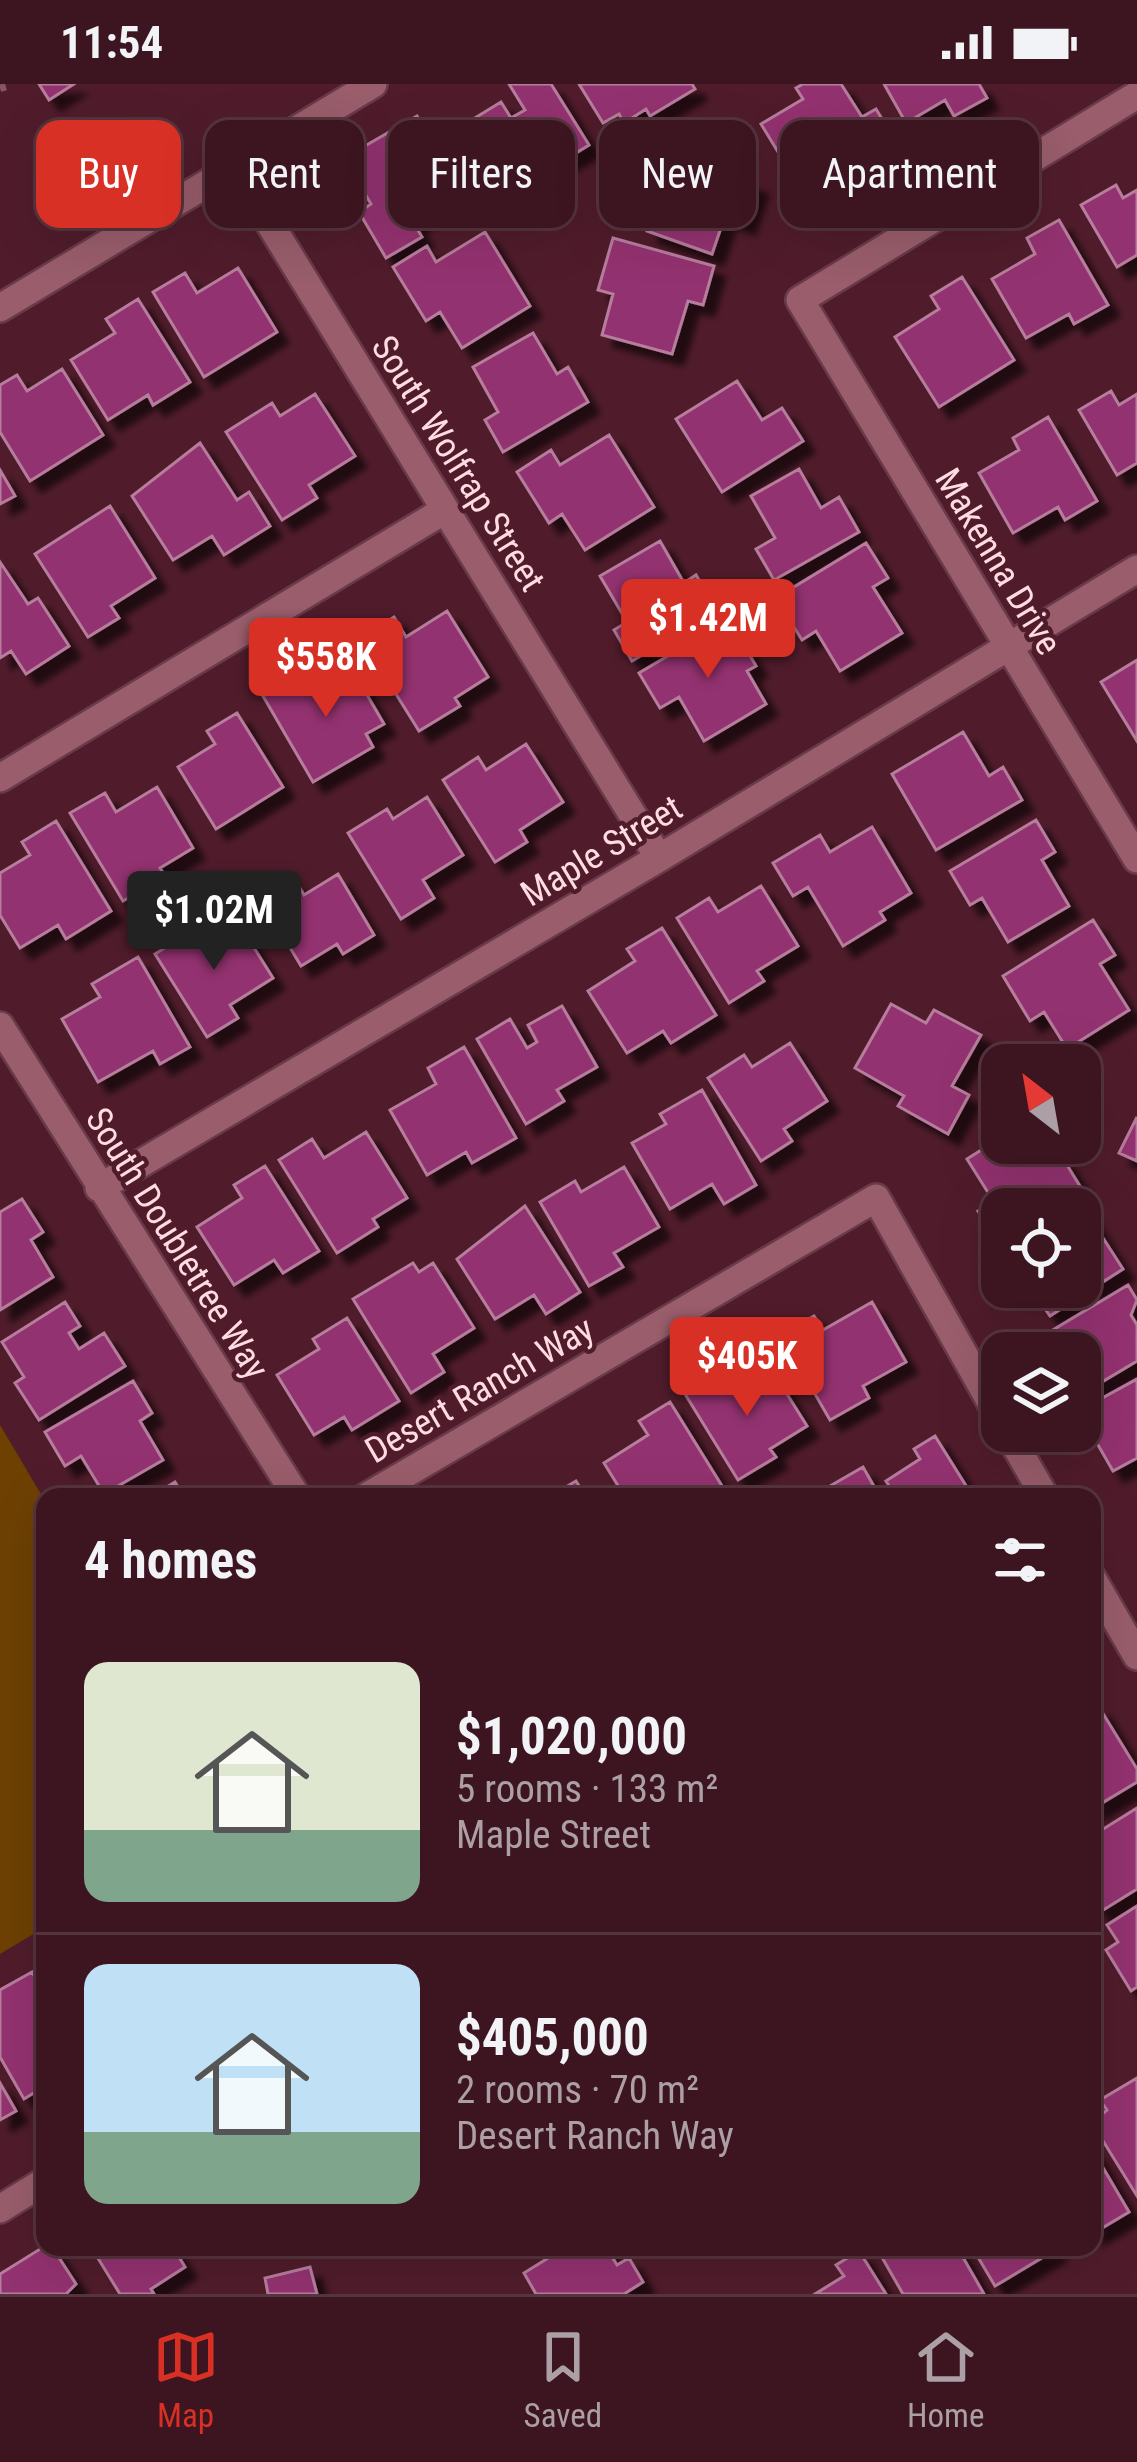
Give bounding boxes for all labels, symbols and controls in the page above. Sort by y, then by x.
text: 11:54 [60,16,163,69]
chip: Buy [36,120,181,228]
chip: Rent [205,120,364,228]
chip: Filters [388,120,575,228]
chip: New [599,120,756,228]
chip: Apartment [780,120,1039,228]
street label: South Wolfrap Street [363,328,554,599]
street label: Makenna Drive [926,461,1070,662]
pin: $1.42M [610,579,806,681]
text: $1.42M [648,595,768,641]
pin: $558K [242,618,410,720]
text: $558K [276,634,376,680]
street label: Maple Street [514,787,689,915]
pin: $1.02M [116,871,312,973]
text: $1.02M [154,887,274,933]
north arrow [981,1044,1101,1164]
map controls [981,1044,1101,1452]
street label: South Doubletree Way [77,1100,277,1387]
button: locate [981,1188,1101,1308]
street label: Desert Ranch Way [358,1308,601,1472]
pin: $405K [663,1317,831,1419]
button: layers [981,1332,1101,1452]
text: $405K [697,1333,797,1379]
icon: filters [987,1527,1053,1593]
text: 4 homes [84,1531,257,1590]
text: $1,020,000 [456,1707,687,1766]
icon: home [180,1710,324,1854]
text: 5 rooms · 133 m² [456,1766,718,1812]
text: Maple Street [456,1812,651,1858]
text: $405,000 [456,2008,649,2067]
icon: home [180,2012,324,2156]
text: 2 rooms · 70 m² [456,2067,699,2113]
text: Desert Ranch Way [456,2113,734,2159]
tab: Map [153,2324,219,2435]
tab: Saved [524,2324,602,2435]
tab: Home [907,2324,984,2435]

